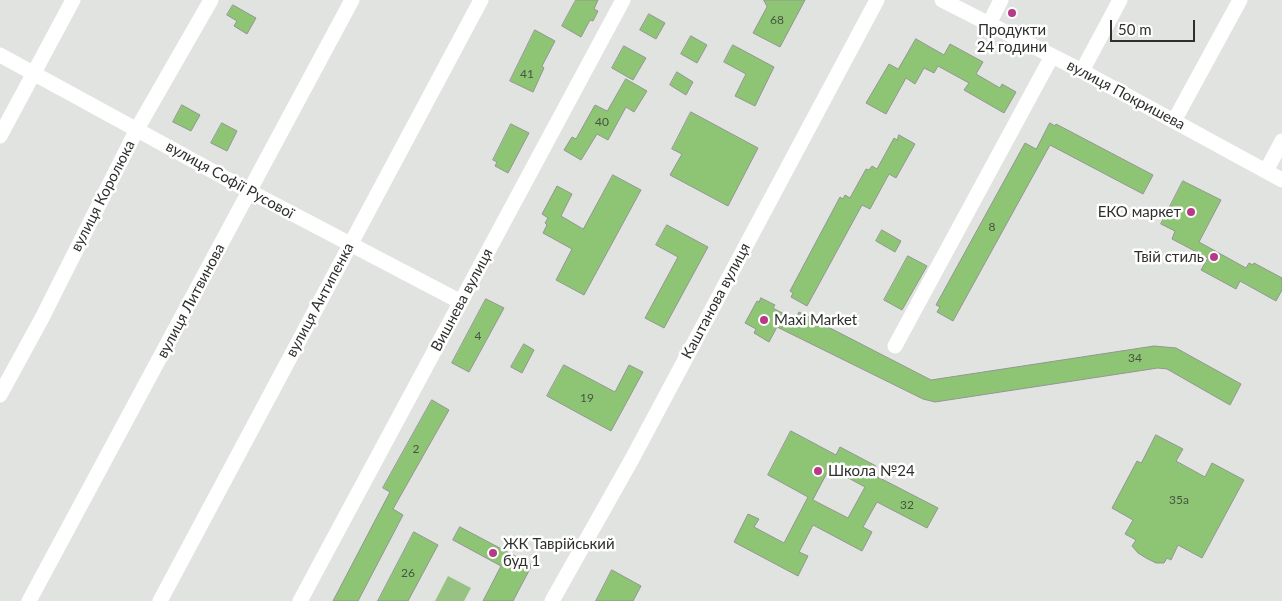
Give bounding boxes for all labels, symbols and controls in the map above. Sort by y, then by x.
marker: Продукти 24 години [1006,7,1018,19]
scale bar [1112,10,1197,42]
house number: 68 [770,13,784,27]
text: 50 m [1118,20,1152,38]
place label: Продукти 24 години [977,21,1047,56]
street label: вулиця Покришева [1064,56,1188,134]
house number: 41 [520,67,534,81]
house number: 40 [595,115,609,129]
street label: вулиця Королюка [67,137,139,255]
street label: вулиця Софії Русової [163,137,297,223]
place label: ЕКО маркет [1098,203,1181,221]
marker: ЕКО маркет [1185,206,1197,218]
house number: 8 [989,220,995,234]
street label: вулиця Антипенка [282,240,358,360]
street label: Каштанова вулиця [678,240,754,362]
street label: вулиця Литвинова [153,241,229,361]
street label: Вишнева вулиця [427,246,497,354]
place label: Твій стиль [1134,248,1204,266]
marker: Твій стиль [1208,251,1220,263]
place label: Maxi Market [774,311,857,329]
marker: Maxi Market [758,314,770,326]
house number: 4 [475,329,481,343]
house number: 34 [1128,351,1142,365]
house number: 19 [580,391,594,405]
house number: 2 [413,442,419,456]
place label: Школа №24 [828,462,915,480]
marker: Школа №24 [812,465,824,477]
house number: 35а [1169,493,1189,507]
house number: 32 [900,498,914,512]
place label: ЖК Таврійський буд 1 [503,535,615,570]
marker: ЖК Таврійський буд 1 [487,547,499,559]
house number: 26 [401,566,415,580]

